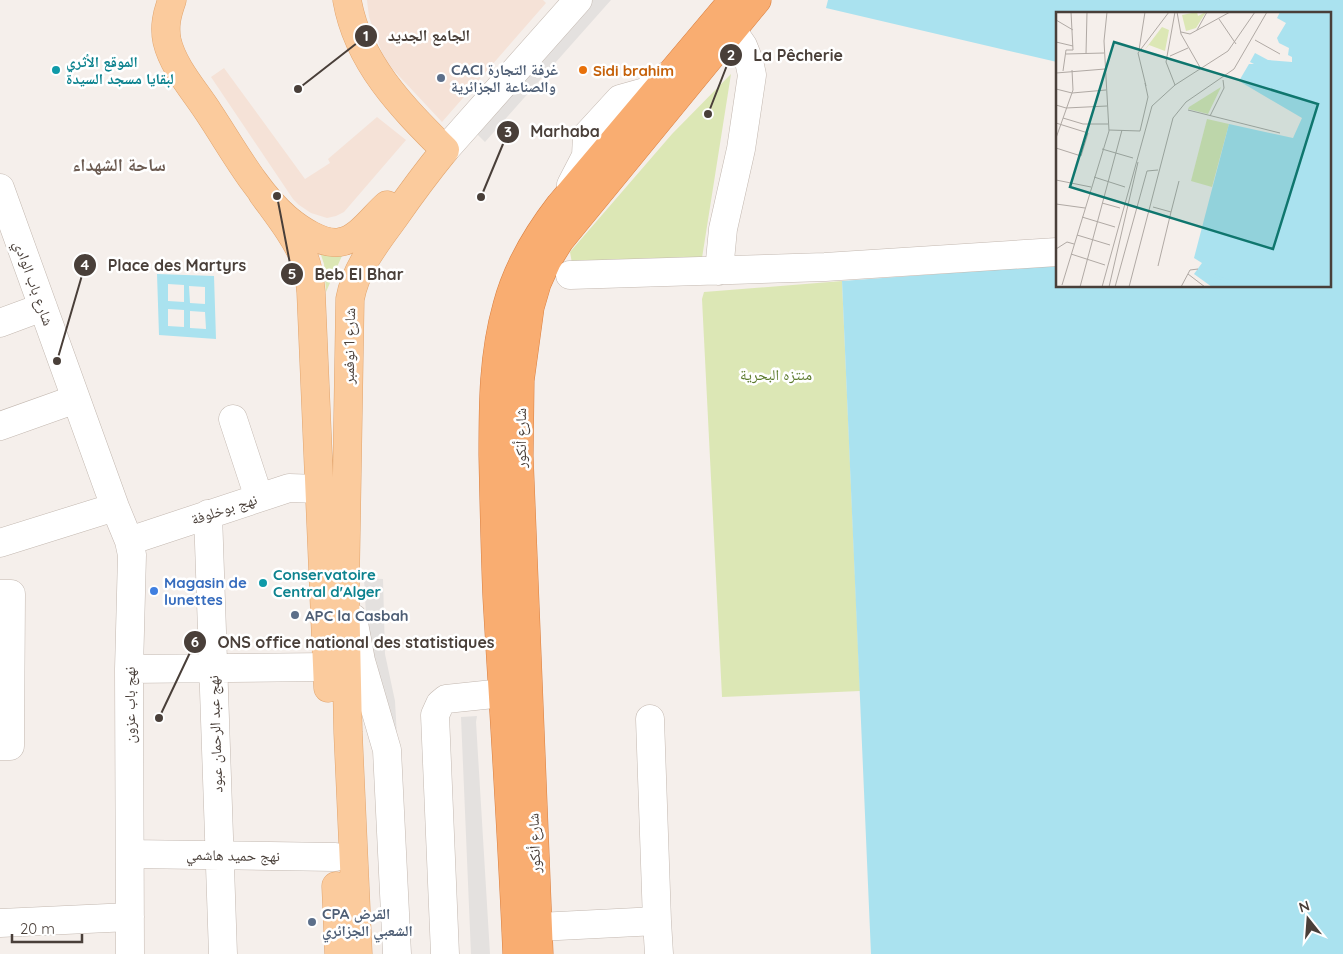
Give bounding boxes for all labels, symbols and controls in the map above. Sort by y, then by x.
inset map [1056,12,1330,288]
callout: الجامع الجديد [353,20,481,51]
text: الجامع الجديد [388,25,470,46]
text: 1 [363,26,369,45]
callout: La Pêcherie [719,40,853,71]
text: 2 [727,45,735,64]
text: La Pêcherie [753,45,843,65]
place label: الموقع الأثري لبقايا مسجد السيدة [66,52,174,88]
place label: CACI غرفة التجارة والصناعة الجزائرية [451,60,558,96]
place label: Sidi brahim [593,61,674,80]
marker: الموقع الأثري لبقايا مسجد السيدة [50,64,62,76]
marker: Sidi brahim [577,64,589,76]
marker: CACI غرفة التجارة والصناعة الجزائرية [435,72,447,84]
callout: Marhaba [495,116,610,147]
text: Marhaba [530,121,600,141]
text: 3 [504,122,512,141]
district label: ساحة الشهداء [72,153,166,176]
street label: شارع باب الوادي [7,238,58,329]
callout: Place des Martyrs [72,249,256,280]
text: 4 [81,255,90,274]
text: Place des Martyrs [108,255,247,275]
callout: Beb El Bhar [280,258,414,289]
text: 5 [288,264,296,283]
text: Beb El Bhar [314,264,404,284]
street label: شارع 1 نوفمبر [339,308,360,385]
park label: منتزه البحرية [740,365,812,384]
street label: شارع أنكور [511,408,531,469]
street label: نهج بوخلوفة [189,489,260,530]
place label: Conservatoire Central d'Alger [273,565,382,601]
place label: Magasin de lunettes [164,573,247,609]
marker: Conservatoire Central d'Alger [257,577,269,589]
marker: Magasin de lunettes [148,585,160,597]
place label: APC la Casbah [305,606,409,625]
marker: APC la Casbah [289,609,301,621]
callout: ONS office national des statistiques [182,627,504,658]
text: 6 [191,632,199,651]
text: ONS office national des statistiques [217,632,495,652]
street label: نهج باب عزون [120,667,140,743]
street label: نهج عبد الرحمان عبود [203,675,228,793]
street label: شارع أنكور [523,813,546,874]
street label: نهج حميد هاشمي [186,845,280,868]
north arrow [1283,894,1333,944]
text: N [1297,896,1312,917]
place label: CPA القرض الشعبي الجزائري [322,904,413,942]
scale bar [12,912,82,944]
marker: CPA القرض الشعبي الجزائري [306,916,318,928]
text: 20 m [20,919,55,938]

